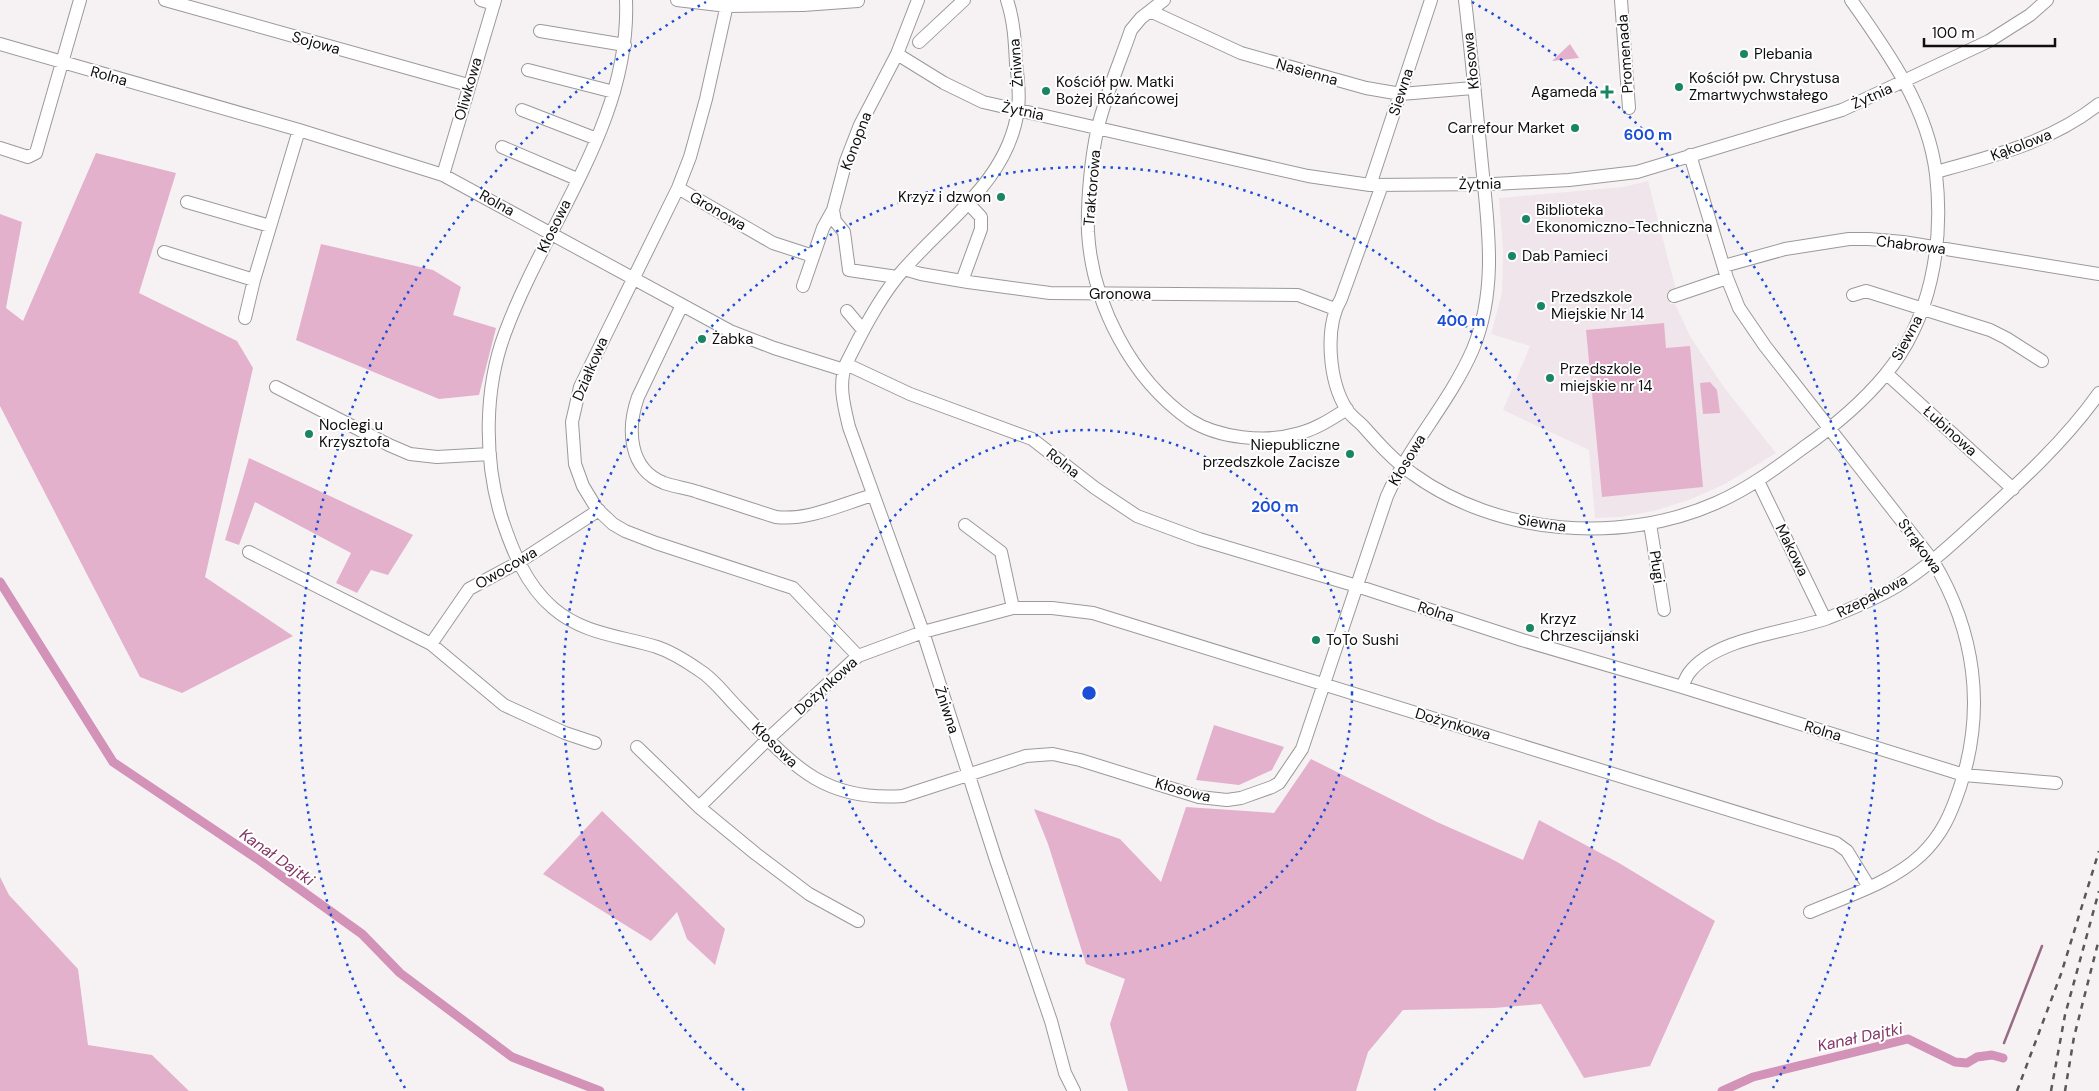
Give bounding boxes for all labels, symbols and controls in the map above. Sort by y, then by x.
street label: Promenada [1612,14,1638,94]
scale bar [1924,15,2055,47]
text: 100 m [1932,23,1975,43]
street label: Sojowa [290,27,342,59]
street label: Kłosowa [1458,32,1484,90]
street label: Żniwna [1004,38,1028,88]
place label: Plebania [1754,44,1813,64]
marker: Plebania [1738,48,1750,60]
street label: Nasienna [1274,54,1340,90]
street label: Oliwkowa [449,55,487,123]
street label: Rolna [88,61,130,91]
street label: Siewna [1384,66,1418,118]
place label: Kościół pw. Chrystusa Zmartwychwstałego [1689,68,1840,105]
place label: Kościół pw. Matki Bożej Różańcowej [1056,72,1178,109]
street label: Żytnia [1848,78,1896,114]
marker: Kościół pw. Chrystusa Zmartwychwstałego [1673,81,1685,93]
place label: Agameda [1531,82,1597,102]
marker: Kościół pw. Matki Bożej Różańcowej [1040,85,1052,97]
marker: Agameda [1601,86,1613,98]
street label: Żytnia [1000,97,1046,125]
street label: Konopna [836,109,876,173]
place label: Carrefour Market [1447,118,1565,138]
marker: Carrefour Market [1569,122,1581,134]
street label: Kąkolowa [1988,124,2054,166]
text: 600 m [1624,125,1672,145]
street label: Traktorowa [1079,149,1105,227]
street label: Żytnia [1458,174,1502,194]
street label: Rolna [476,185,518,221]
street label: Gronowa [686,187,750,235]
place label: Krzyz i dzwon [898,187,991,207]
marker: Krzyz i dzwon [995,191,1007,203]
street label: Kłosowa [533,196,575,256]
place label: Biblioteka Ekonomiczno-Techniczna [1536,200,1712,237]
marker: Biblioteka Ekonomiczno-Techniczna [1520,213,1532,225]
street label: Chabrowa [1875,231,1947,259]
place label: Dab Pamieci [1522,246,1608,266]
marker: Dab Pamieci [1506,250,1518,262]
street label: Gronowa [1089,284,1151,304]
place label: Przedszkole Miejskie Nr 14 [1551,287,1644,324]
marker: Przedszkole Miejskie Nr 14 [1535,300,1547,312]
text: 400 m [1437,311,1485,331]
street label: Siewna [1887,312,1927,364]
place label: Żabka [712,329,753,349]
marker: Żabka [696,333,708,345]
street label: Działkowa [568,334,612,404]
place label: Przedszkole miejskie nr 14 [1560,359,1652,396]
marker: Przedszkole miejskie nr 14 [1544,372,1556,384]
street label: Łubinowa [1919,401,1981,461]
place label: Noclegi u Krzysztofa [319,415,390,452]
marker: Noclegi u Krzysztofa [303,428,315,440]
street label: Kłosowa [1384,430,1430,490]
place label: Niepubliczne przedszkole Zacisze [1203,435,1340,472]
street label: Rolna [1042,444,1084,482]
marker: Niepubliczne przedszkole Zacisze [1344,448,1356,460]
text: 200 m [1251,497,1299,517]
street label: Siewna [1516,509,1568,537]
street label: Strąkowa [1893,515,1947,577]
street label: Makowa [1771,521,1813,579]
street label: Owocowa [471,542,541,594]
street label: Pługi [1645,549,1669,585]
street label: Rzepakowa [1833,570,1911,622]
street label: Rolna [1415,597,1457,627]
place label: Krzyz Chrzescijanski [1540,609,1639,646]
marker: Krzyz Chrzescijanski [1524,622,1536,634]
place label: ToTo Sushi [1326,630,1399,650]
marker: ToTo Sushi [1310,634,1322,646]
street label: Dożynkowa [790,652,862,720]
street label: Żniwna [930,684,964,736]
centre of rings [1080,684,1098,702]
street label: Dożynkowa [1413,703,1493,745]
street label: Rolna [1802,716,1844,746]
street label: Kłosowa [748,718,802,772]
street label: Kłosowa [1153,773,1213,807]
water label: Kanał Dajtki [236,824,319,891]
water label: Kanał Dajtki [1815,1017,1906,1056]

